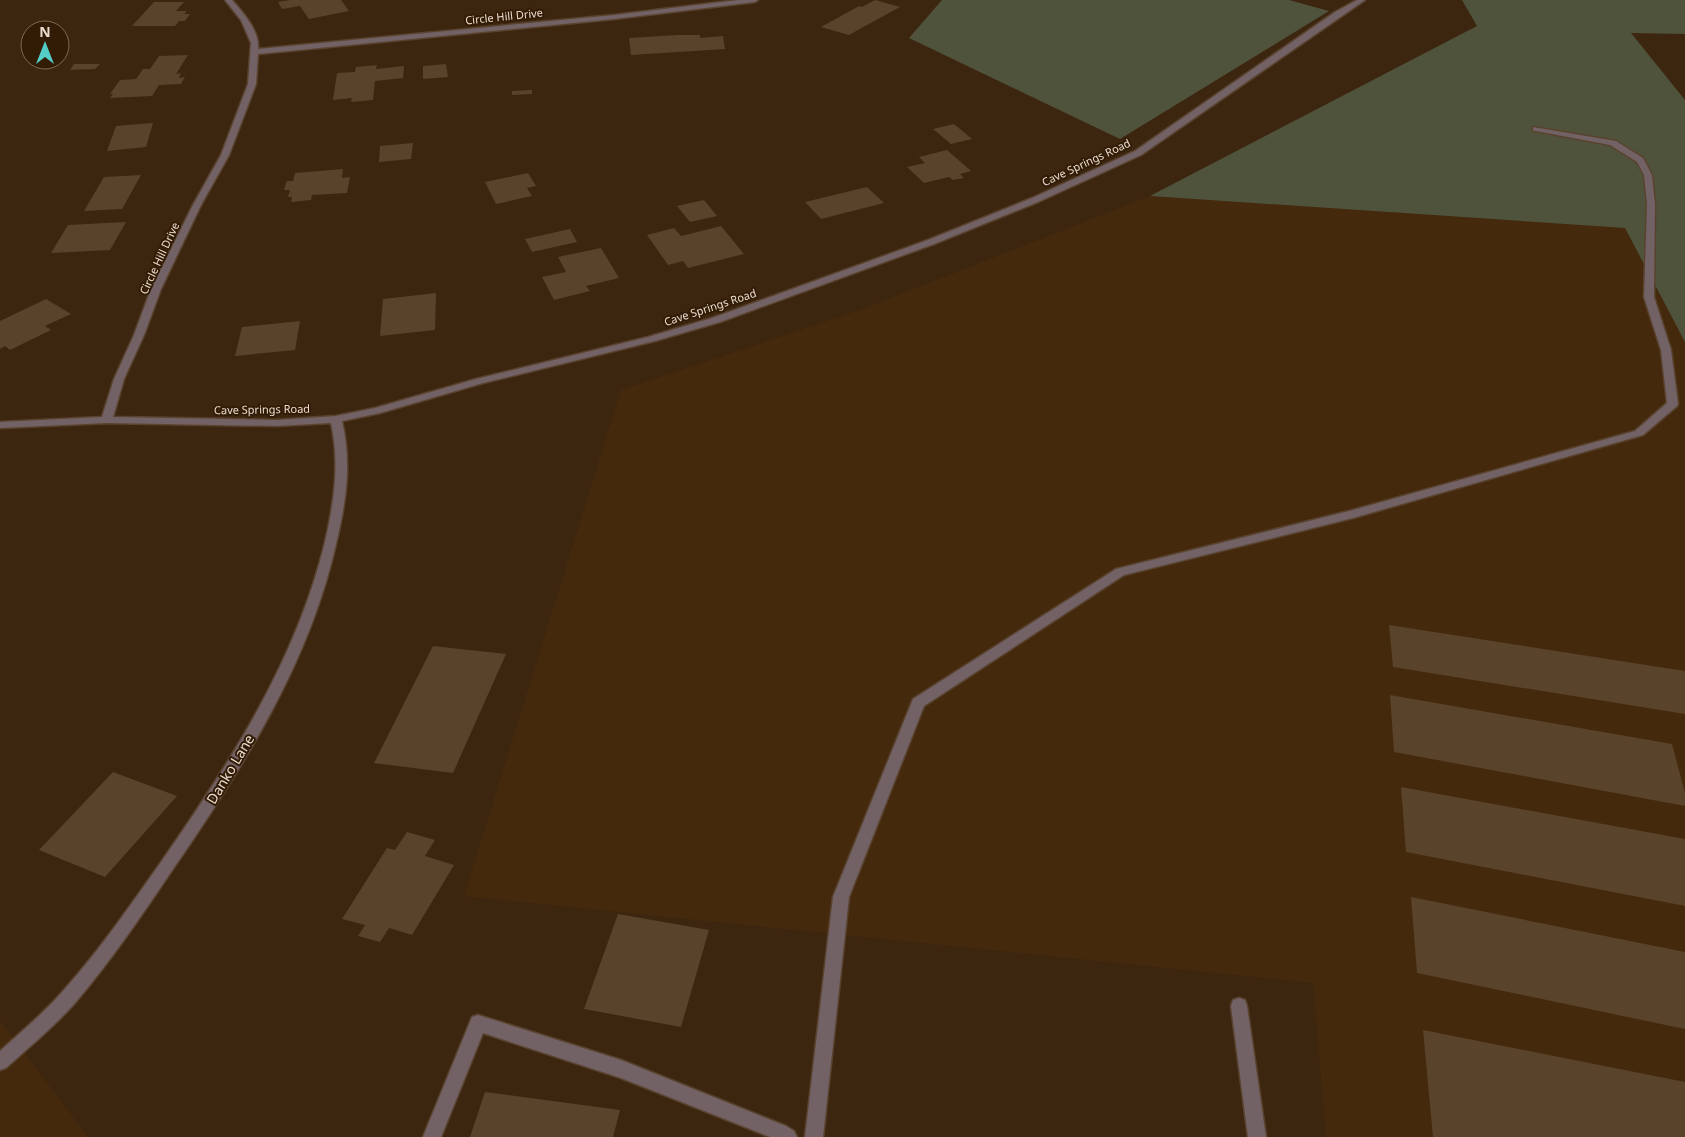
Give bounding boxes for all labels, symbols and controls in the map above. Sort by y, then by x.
street label: Circle Hill Drive [464,4,544,28]
north arrow [20,20,70,70]
text: N [39,22,51,41]
street label: Cave Springs Road [1039,135,1133,189]
street label: Circle Hill Drive [136,219,182,297]
street label: Cave Springs Road [662,285,758,329]
street label: Cave Springs Road [214,401,310,417]
street label: Danko Lane [202,731,258,807]

